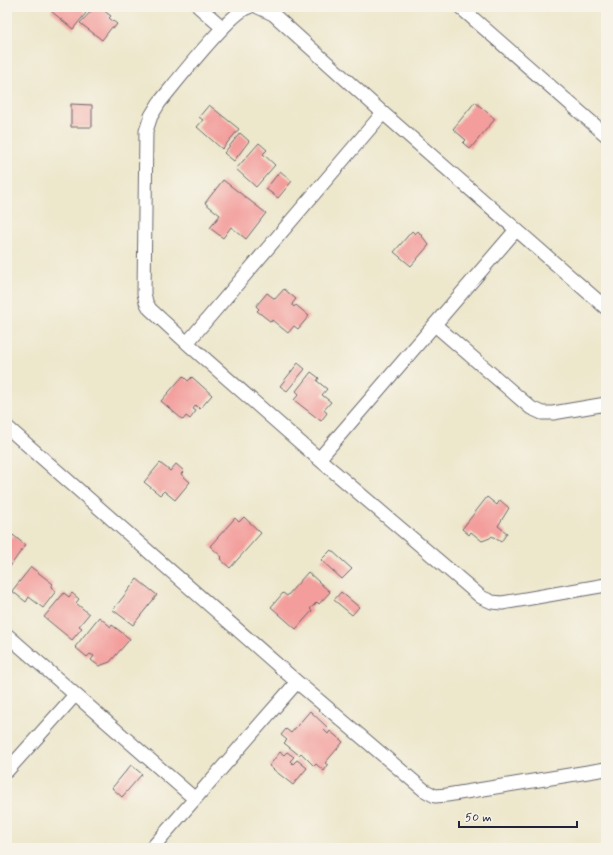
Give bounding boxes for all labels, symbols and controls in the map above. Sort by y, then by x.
scale bar [459,803,577,829]
text: 50 m [465,810,492,826]

